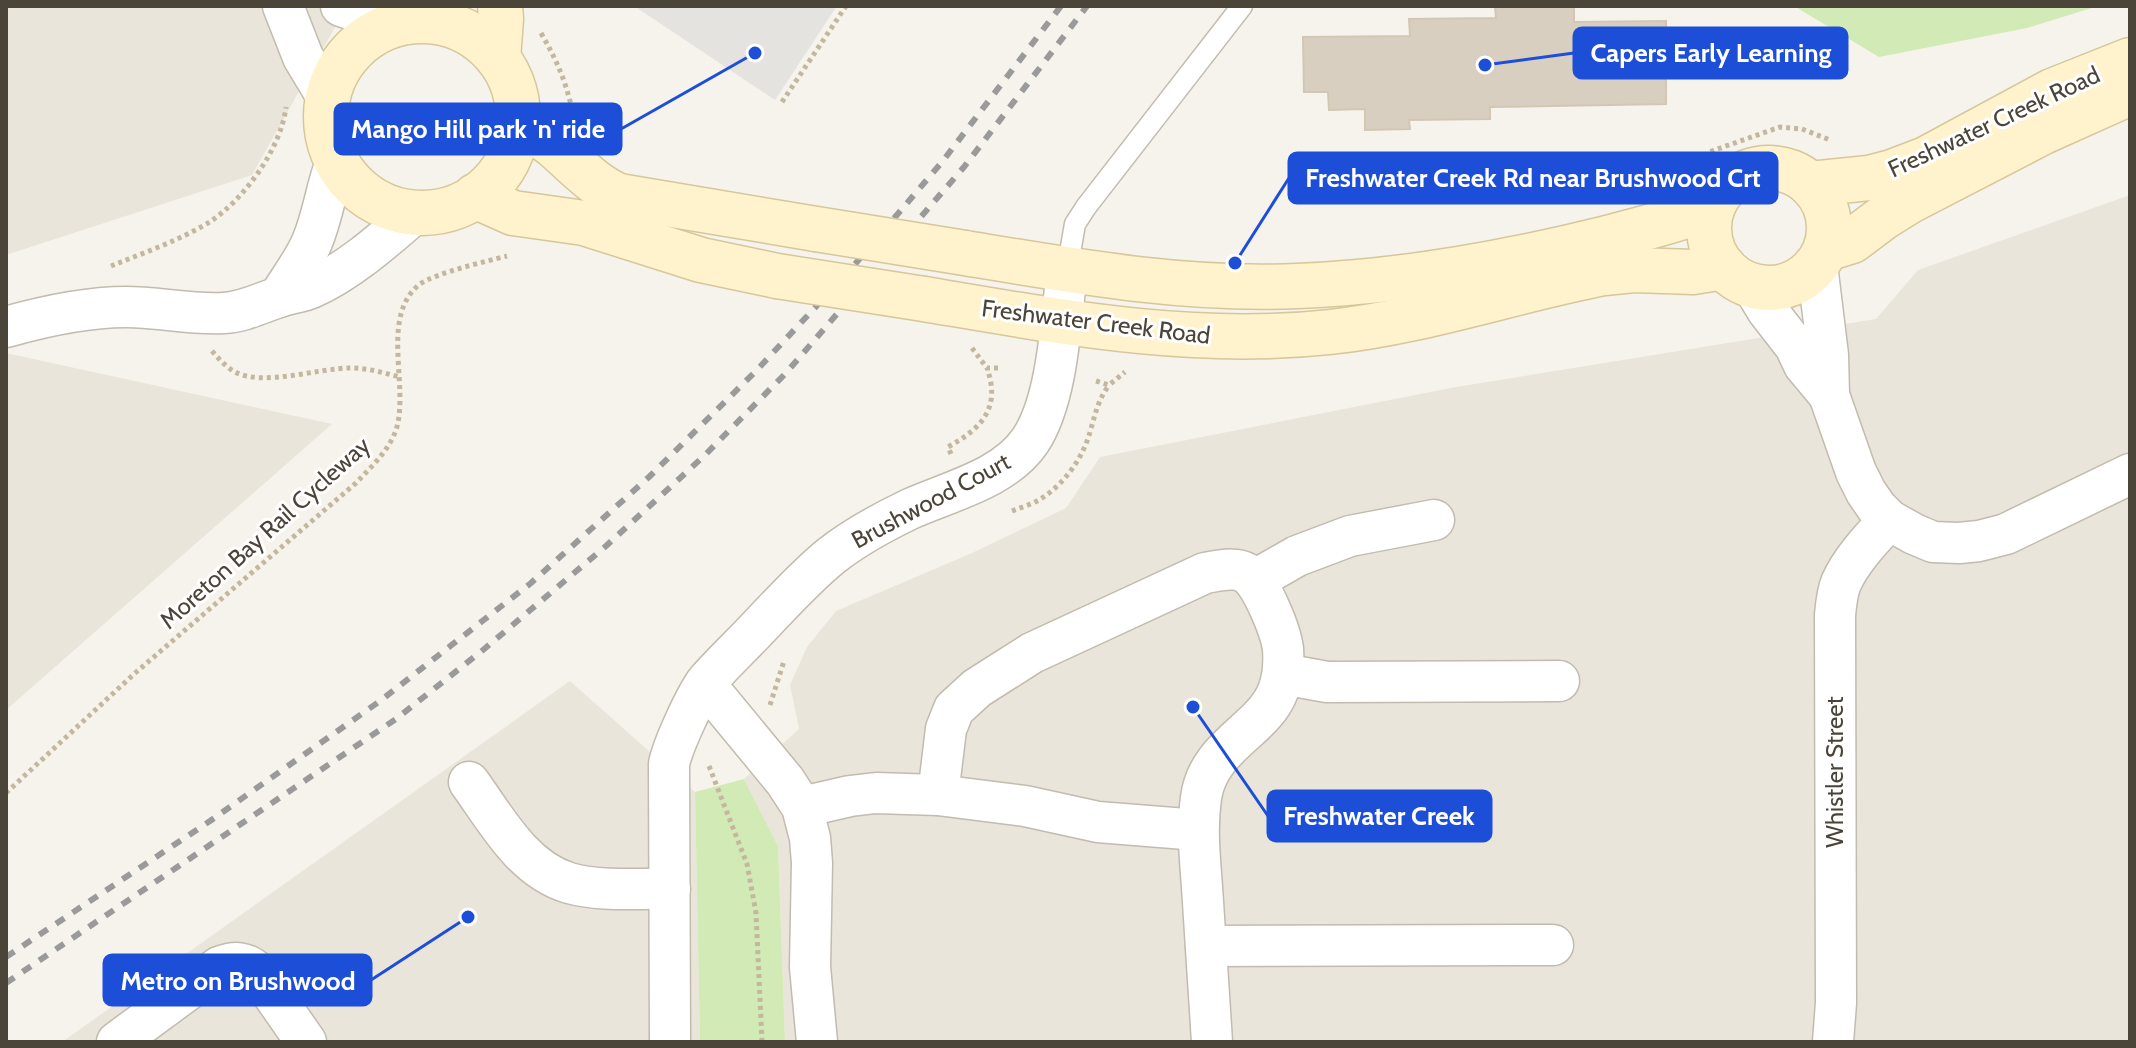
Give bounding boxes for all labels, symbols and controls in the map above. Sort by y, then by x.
callout: Capers Early Learning [1574,28,1847,78]
text: Capers Early Learning [1590,37,1832,69]
street label: Freshwater Creek Road [1883,60,2104,183]
callout: Mango Hill park 'n' ride [335,104,621,154]
text: Mango Hill park 'n' ride [351,113,605,145]
callout: Freshwater Creek Rd near Brushwood Crt [1289,153,1777,203]
text: Freshwater Creek Rd near Brushwood Crt [1305,162,1761,194]
street label: Freshwater Creek Road [980,293,1212,350]
street label: Moreton Bay Rail Cycleway [154,431,376,635]
street label: Brushwood Court [847,447,1015,555]
street label: Whistler Street [1820,696,1849,848]
callout: Freshwater Creek [1268,791,1491,841]
text: Freshwater Creek [1283,800,1475,832]
callout: Metro on Brushwood [104,955,371,1005]
text: Metro on Brushwood [120,965,356,997]

